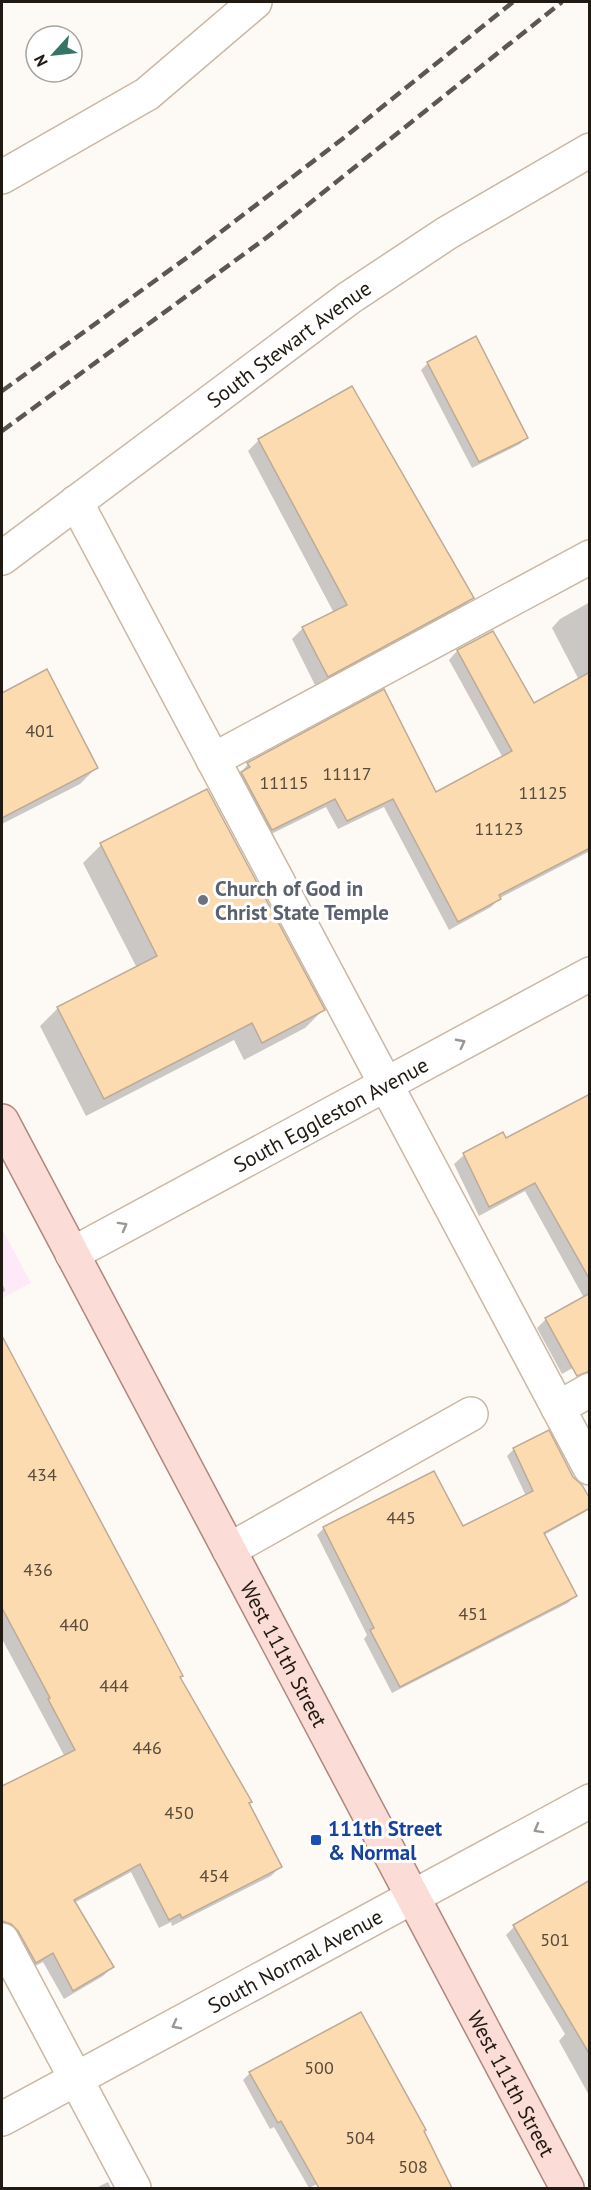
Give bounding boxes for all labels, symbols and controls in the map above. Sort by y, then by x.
north arrow [24,24,84,84]
text: N [29,52,52,70]
street label: South Stewart Avenue [201,274,376,413]
house number: 401 [25,719,55,742]
house number: 11117 [322,762,372,785]
house number: 11115 [259,771,309,794]
house number: 11125 [518,781,568,804]
house number: 11123 [474,817,524,840]
place label: Church of God in Christ State Temple [215,875,389,926]
marker: Church of God in Christ State Temple [196,893,210,907]
one-way arrow [455,1039,465,1050]
street label: South Eggleston Avenue [228,1051,433,1178]
one-way arrow [117,1222,127,1233]
house number: 434 [27,1463,57,1486]
house number: 445 [386,1506,416,1529]
house number: 436 [23,1558,53,1581]
street label: West 111th Street [235,1576,334,1731]
house number: 451 [458,1602,488,1625]
house number: 440 [59,1613,89,1636]
house number: 444 [99,1674,129,1697]
house number: 446 [132,1736,162,1759]
house number: 450 [164,1801,194,1824]
place label: 111th Street & Normal [328,1815,443,1866]
one-way arrow [534,1822,544,1833]
marker: 111th Street & Normal [309,1833,323,1847]
house number: 454 [199,1864,229,1887]
street label: South Normal Avenue [203,1902,387,2019]
house number: 501 [540,1928,570,1951]
street label: West 111th Street [462,2006,561,2161]
one-way arrow [172,2018,182,2029]
house number: 500 [304,2056,334,2079]
house number: 504 [345,2126,375,2149]
house number: 508 [398,2155,428,2178]

